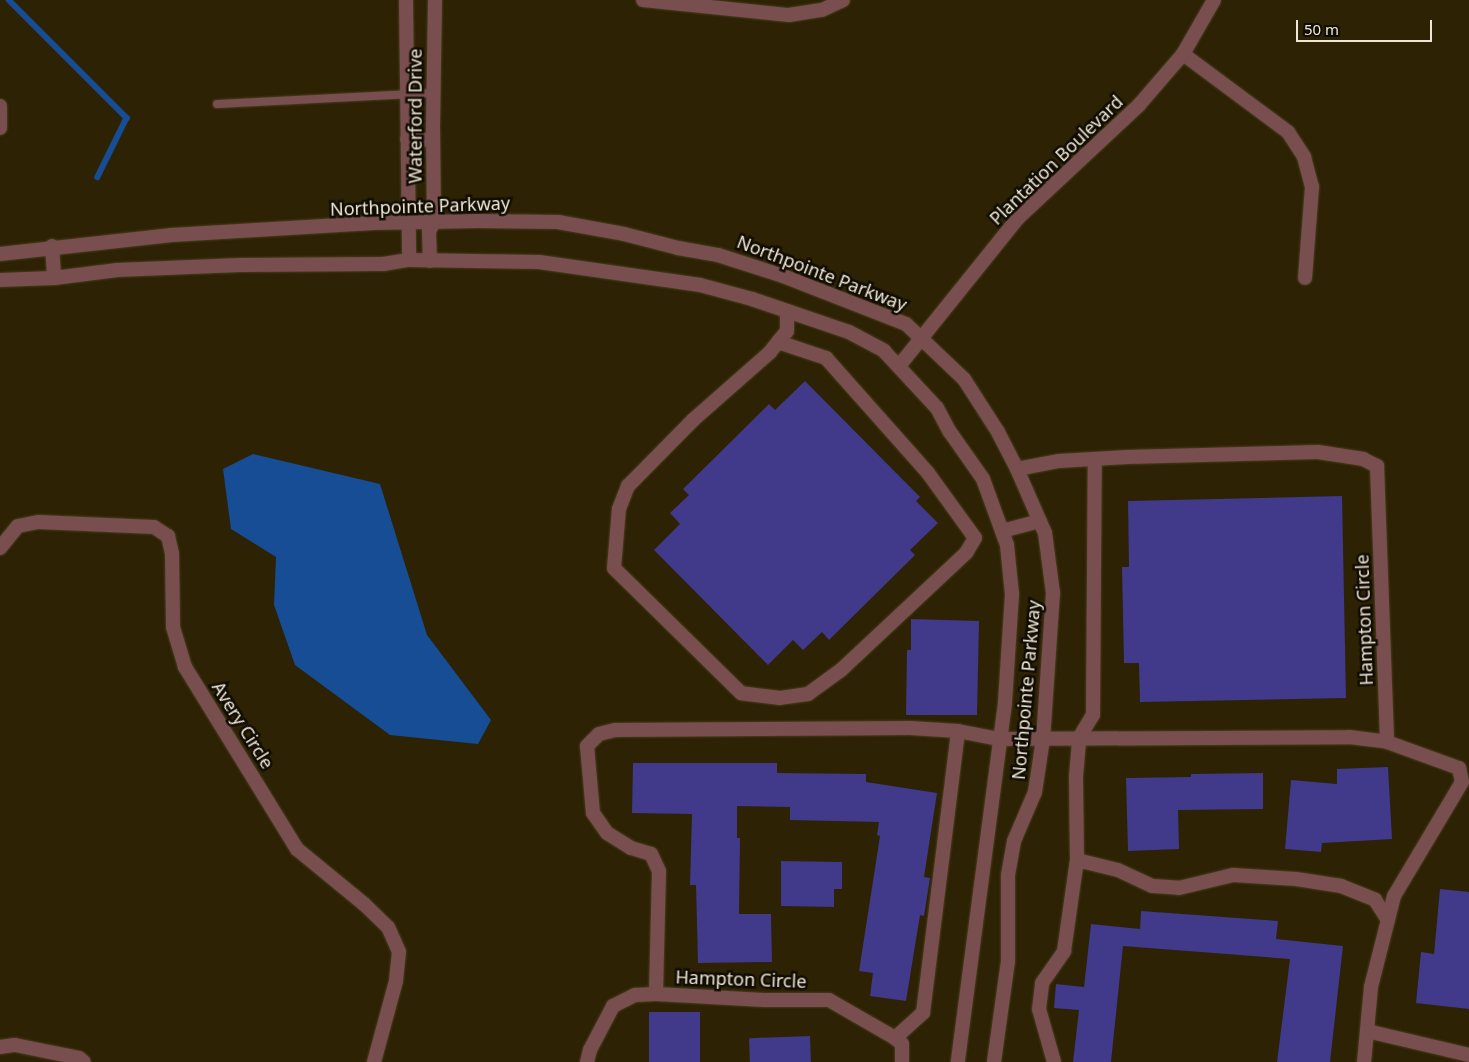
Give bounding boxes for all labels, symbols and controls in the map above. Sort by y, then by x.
scale bar [1299,10,1435,42]
text: 50 m [1304,19,1339,39]
street label: Waterford Drive [404,49,426,183]
street label: Plantation Boulevard [985,91,1127,229]
street label: Northpointe Parkway [330,192,510,220]
street label: Northpointe Parkway [734,231,910,315]
street label: Hampton Circle [1351,554,1377,686]
street label: Northpointe Parkway [1007,599,1045,781]
street label: Avery Circle [208,677,278,773]
street label: Hampton Circle [675,966,807,992]

